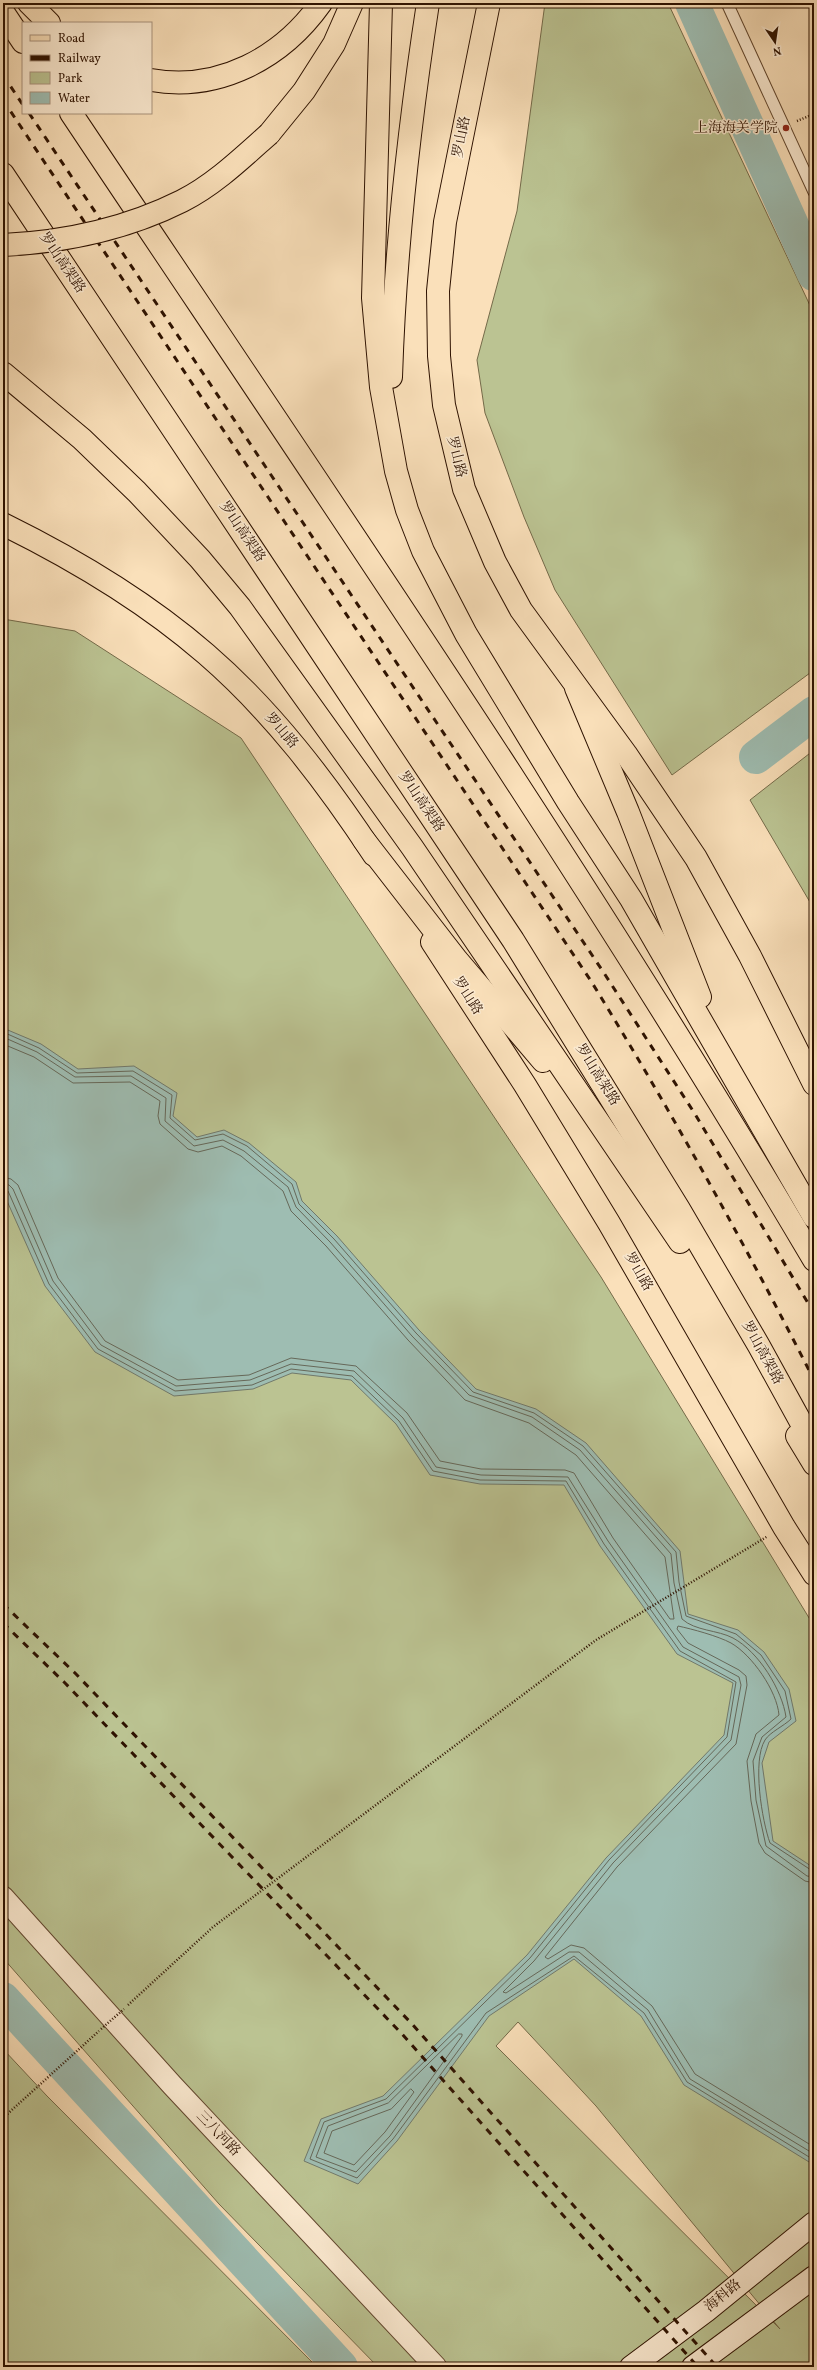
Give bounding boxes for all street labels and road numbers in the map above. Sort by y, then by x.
street label: 罗山路 [449,115,475,159]
street label: 罗山高架路 [35,229,89,297]
street label: 罗山路 [442,434,470,480]
street label: 罗山高架路 [215,498,269,566]
street label: 罗山路 [260,709,302,753]
street label: 罗山高架路 [394,768,448,836]
street label: 罗山路 [448,973,486,1019]
street label: 罗山高架路 [570,1040,624,1110]
street label: 罗山路 [619,1249,657,1295]
street label: 罗山高架路 [737,1318,787,1388]
street label: 三八河路 [192,2107,244,2161]
street label: 海科路 [701,2275,745,2317]

